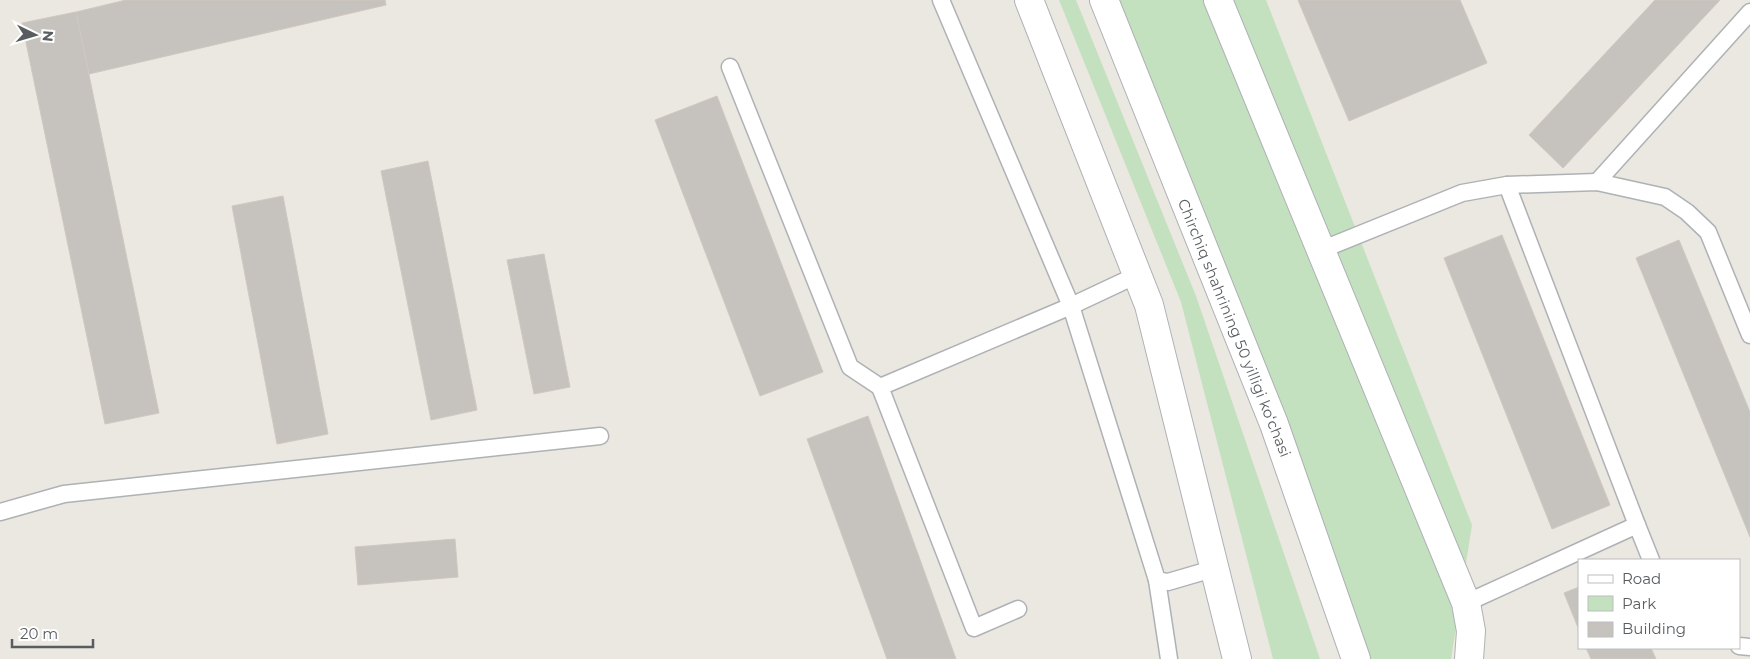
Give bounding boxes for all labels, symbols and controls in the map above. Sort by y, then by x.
north arrow [10,10,60,60]
text: N [38,30,57,43]
street label: Chirchiq shahrining 50 yilligi koʻchasi [1174,196,1295,460]
legend [1578,559,1740,649]
text: Road [1622,569,1661,588]
text: Park [1622,594,1656,613]
scale bar [12,616,94,648]
text: Building [1622,619,1686,638]
text: 20 m [20,624,58,643]

